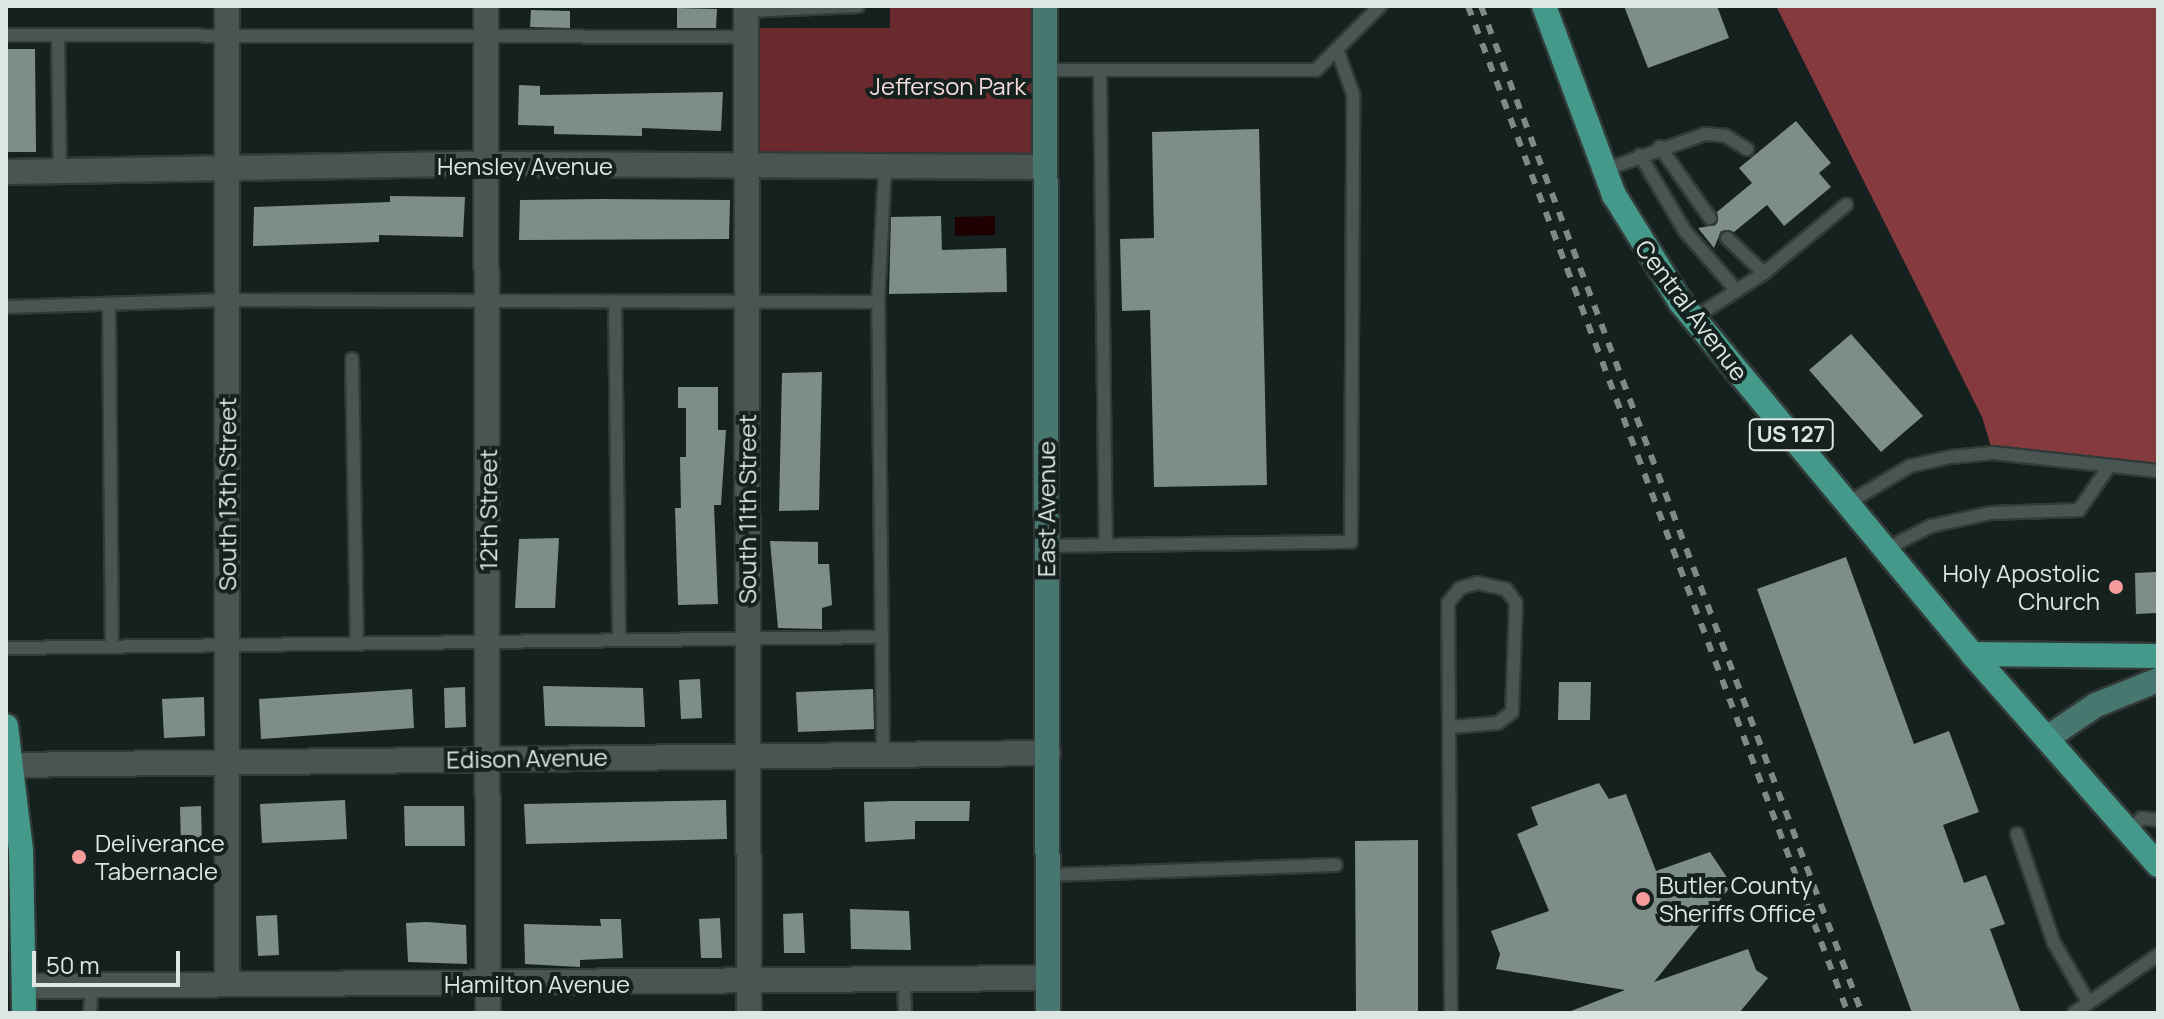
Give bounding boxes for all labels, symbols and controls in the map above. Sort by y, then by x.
park label: Jefferson Park [870,72,1026,100]
street label: Hensley Avenue [437,152,613,180]
street label: Central Avenue [1630,234,1754,386]
street label: South 13th Street [213,397,241,591]
street label: South 11th Street [733,414,761,604]
road number: US 127 [1747,417,1835,453]
street label: East Avenue [1032,441,1060,577]
street label: 12th Street [474,449,502,571]
place label: Holy Apostolic Church [1942,559,2100,615]
marker: Holy Apostolic Church [2107,578,2125,596]
street label: Edison Avenue [446,742,608,774]
place label: Deliverance Tabernacle [95,829,225,885]
marker: Deliverance Tabernacle [70,848,88,866]
place label: Butler County Sheriffs Office [1659,871,1816,927]
marker: Butler County Sheriffs Office [1634,890,1652,908]
scale bar [36,935,184,985]
text: 50 m [46,948,100,981]
street label: Hamilton Avenue [444,970,630,998]

